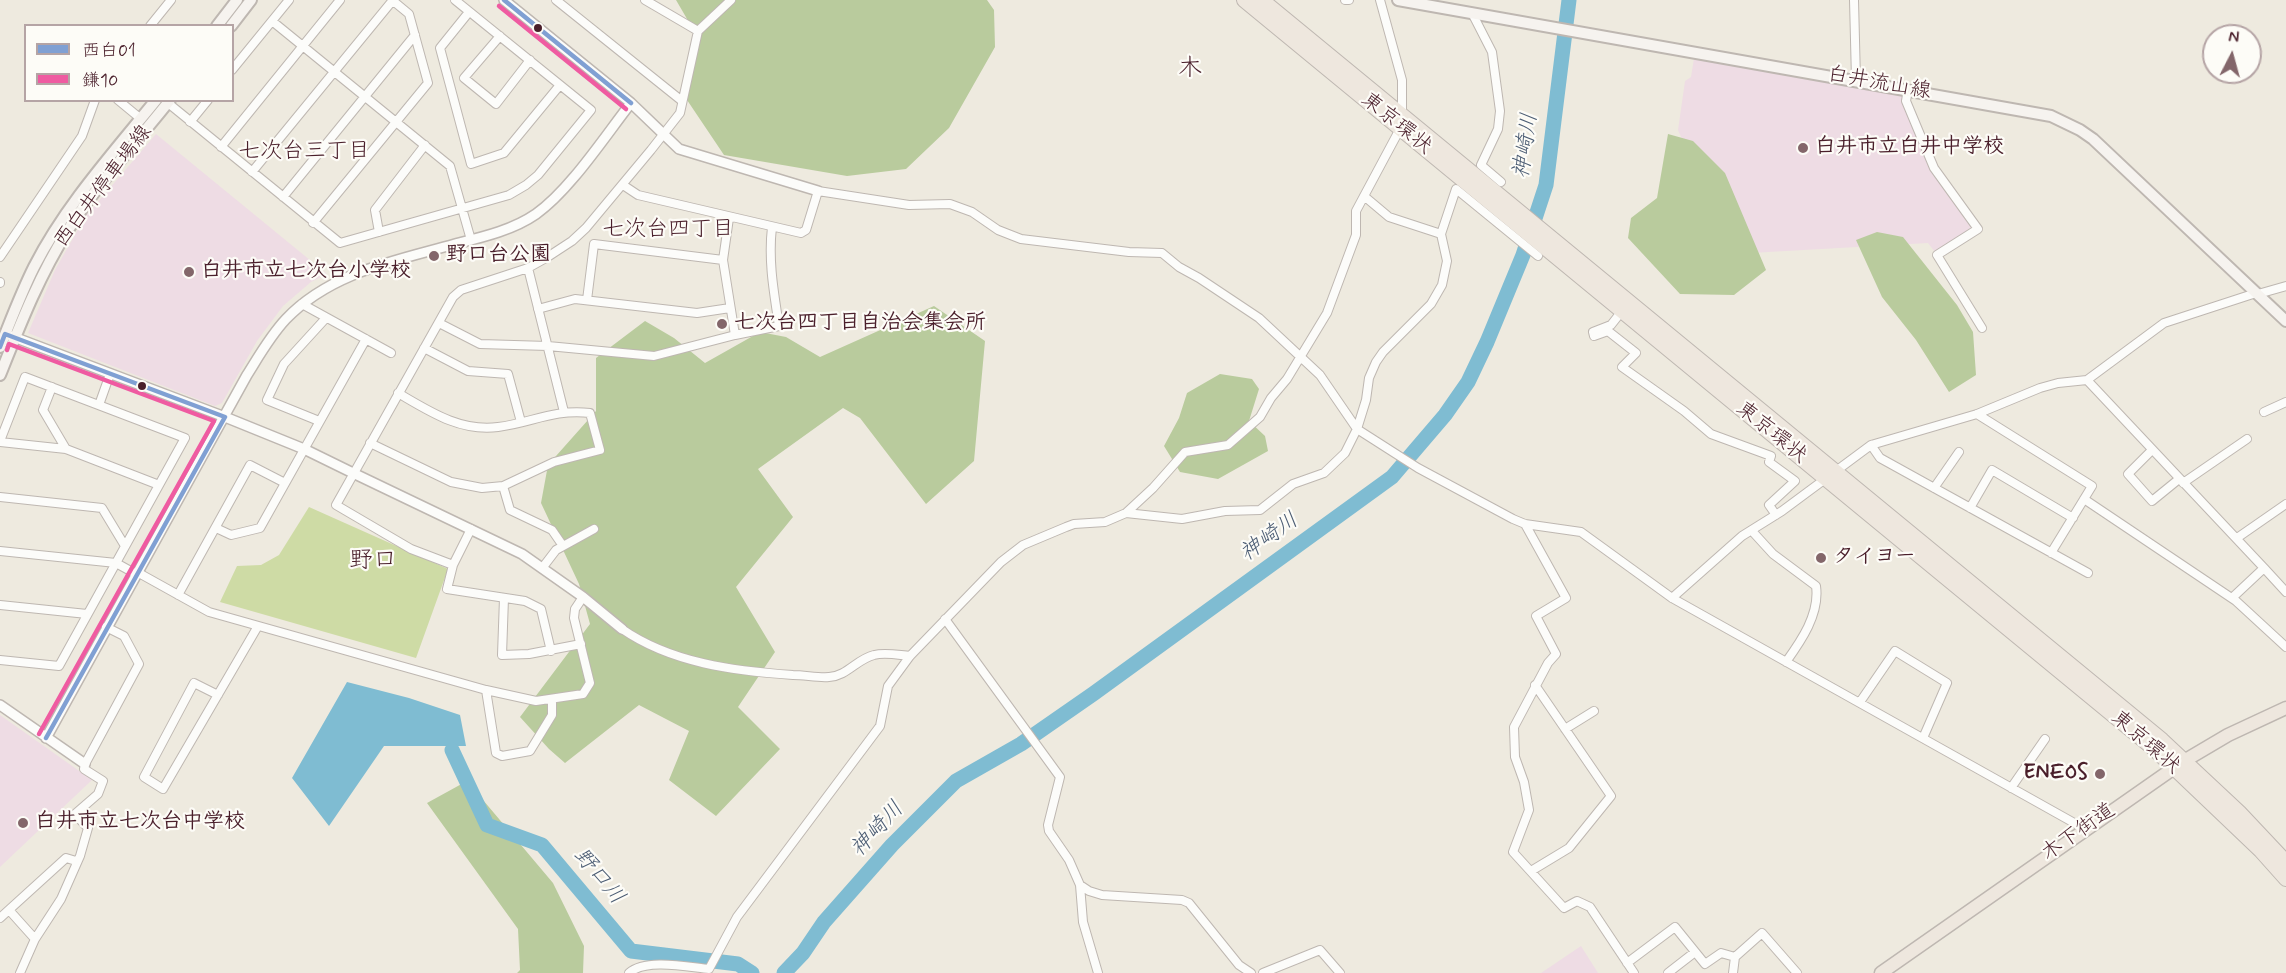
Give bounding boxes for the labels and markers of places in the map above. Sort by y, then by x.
unlabelled marker [532,22,544,34]
place label: 白井市立白井中学校 [1815,135,2004,161]
marker: 白井市立白井中学校 [1796,141,1810,155]
place label: 野口台公園 [446,243,551,269]
marker: 野口台公園 [427,249,441,263]
place label: 白井市立七次台小学校 [201,259,411,285]
marker: 白井市立七次台小学校 [182,265,196,279]
place label: 七次台四丁目自治会集会所 [734,311,986,337]
marker: 七次台四丁目自治会集会所 [715,317,729,331]
unlabelled marker [136,380,148,392]
place label: タイヨー [1833,545,1916,571]
marker: タイヨー [1814,551,1828,565]
place label: ENEOS [2023,761,2088,787]
marker: ENEOS [2093,767,2107,781]
place label: 白井市立七次台中学校 [35,810,245,836]
marker: 白井市立七次台中学校 [16,816,30,830]

